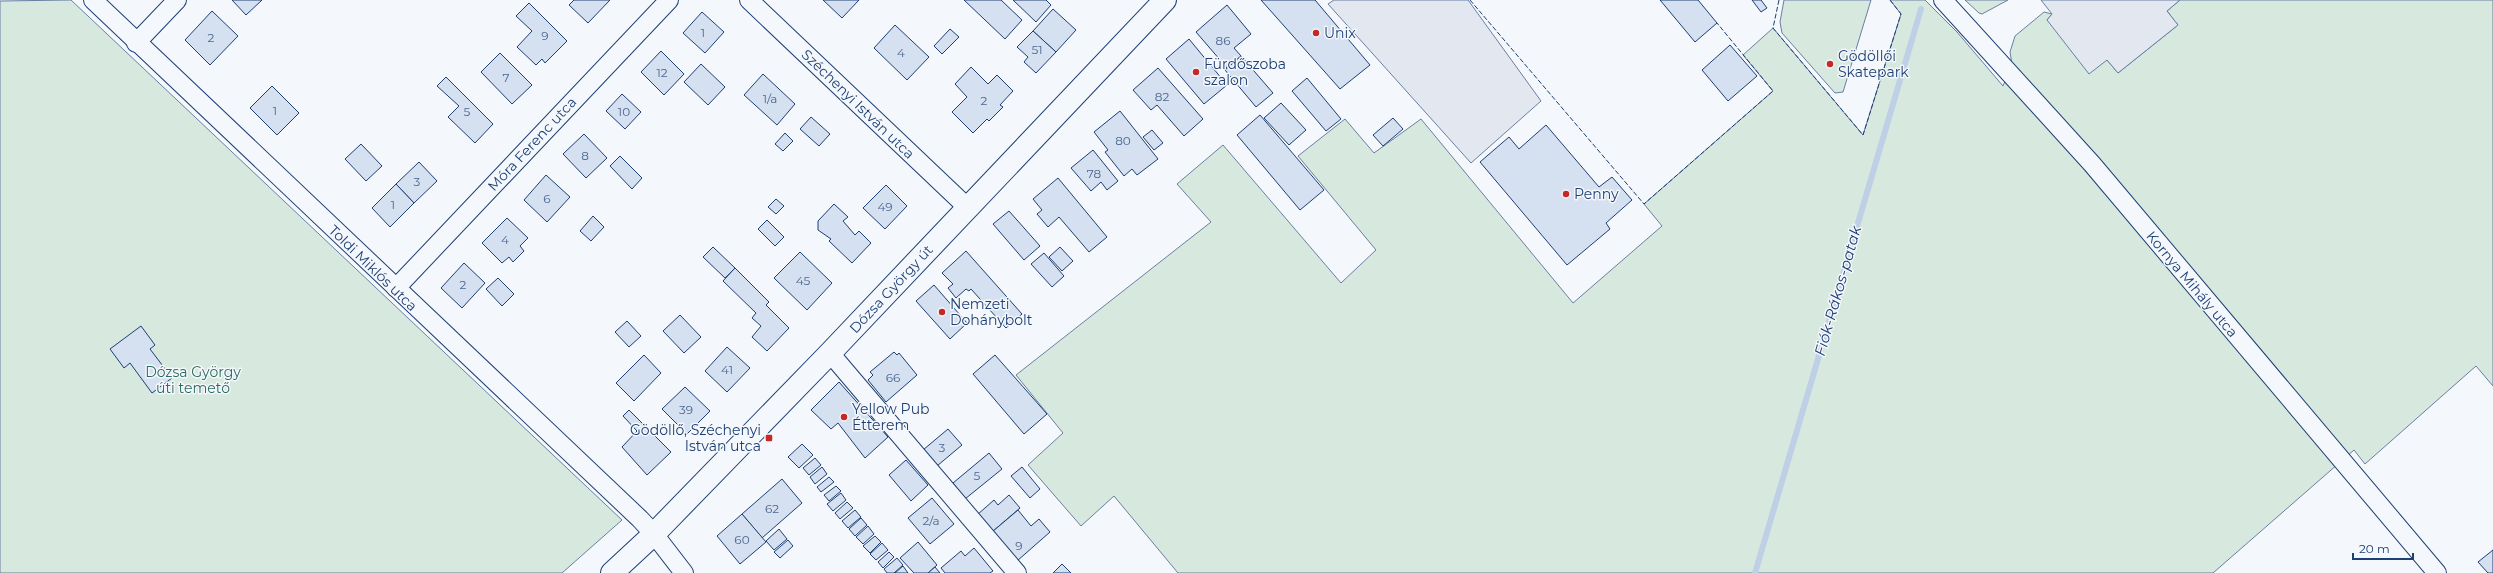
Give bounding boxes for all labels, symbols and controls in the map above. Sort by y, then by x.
place label: Unix [1324,24,1356,42]
house number: 1 [701,25,705,40]
house number: 9 [541,28,549,43]
marker: Unix [1311,28,1321,38]
house number: 2 [208,30,215,45]
house number: 86 [1216,33,1230,48]
house number: 51 [1031,42,1043,57]
street label: Széchenyi István utca [798,45,918,163]
house number: 4 [897,45,905,60]
place label: Gödöllői Skatepark [1838,47,1909,81]
place label: Fürdőszoba szalon [1204,55,1286,89]
marker: Gödöllői Skatepark [1825,59,1835,69]
house number: 12 [656,65,668,80]
marker: Fürdőszoba szalon [1191,67,1201,77]
house number: 7 [502,70,510,85]
house number: 82 [1155,89,1169,104]
house number: 1/a [763,91,777,106]
street label: Móra Ferenc utca [484,93,580,195]
house number: 2 [981,93,988,108]
house number: 1 [273,103,277,118]
house number: 5 [464,104,471,119]
house number: 10 [618,104,630,119]
house number: 80 [1115,133,1131,148]
house number: 8 [581,148,589,163]
house number: 78 [1087,166,1102,181]
house number: 3 [414,174,421,189]
place label: Penny [1574,185,1619,203]
marker: Penny [1561,189,1571,199]
house number: 6 [543,191,551,206]
house number: 1 [391,197,395,212]
house number: 49 [877,199,893,214]
street label: Toldi Miklós utca [325,221,421,315]
water label: Fiók-Rákos-patak [1810,223,1865,358]
street label: Kornya Mihály utca [2142,227,2242,341]
house number: 4 [501,232,509,247]
street label: Dózsa György út [845,241,937,337]
house number: 45 [796,273,811,288]
house number: 2 [460,277,467,292]
place label: Nemzeti Dohánybolt [950,295,1033,329]
marker: Nemzeti Dohánybolt [937,307,947,317]
house number: 41 [721,362,733,377]
park label: Dózsa György úti temető [145,363,241,397]
house number: 66 [886,370,900,385]
place label: Yellow Pub Étterem [852,400,930,434]
house number: 39 [679,402,693,417]
marker: Yellow Pub Étterem [839,412,849,422]
place label: Gödöllő, Széchenyi István utca [630,421,761,455]
marker: Gödöllő, Széchenyi István utca [764,433,774,443]
house number: 3 [939,440,946,455]
house number: 5 [974,468,981,483]
house number: 62 [765,501,779,516]
house number: 2/a [922,513,940,528]
house number: 60 [734,532,750,547]
scale bar [2353,535,2413,561]
house number: 9 [1015,538,1023,553]
text: 20 m [2359,541,2390,556]

